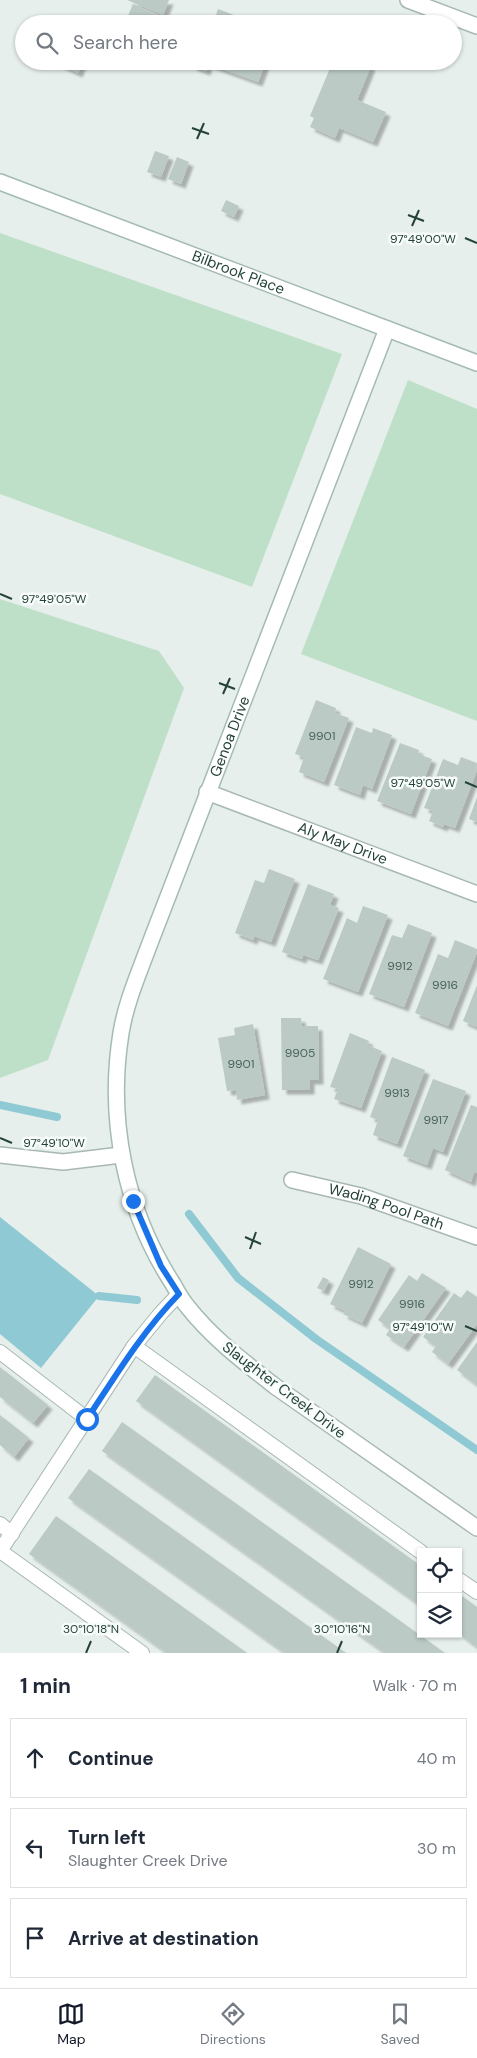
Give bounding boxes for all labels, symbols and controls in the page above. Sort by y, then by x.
search box [15,15,462,70]
icon: search [33,29,61,57]
text: Search here [73,30,178,55]
text: 97°49'00"W [390,231,456,247]
street label: Bilbrook Place [189,246,287,299]
text: 97°49'05"W [22,591,87,607]
street label: Genoa Drive [205,693,254,780]
house number: 9901 [308,728,336,744]
text: 97°49'05"W [391,775,456,791]
street label: Aly May Drive [295,817,390,869]
house number: 9912 [387,958,413,974]
house number: 9916 [432,977,458,993]
house number: 9905 [285,1045,315,1061]
house number: 9901 [227,1056,255,1072]
house number: 9913 [384,1085,410,1101]
house number: 9917 [423,1112,449,1128]
text: 97°49'10"W [23,1135,85,1151]
street label: Wading Pool Path [327,1179,447,1235]
route end [122,1190,145,1213]
house number: 9912 [348,1276,374,1292]
house number: 9916 [399,1296,425,1312]
text: 97°49'10"W [392,1319,454,1335]
street label: Slaughter Creek Drive [218,1337,350,1443]
route start [76,1408,99,1431]
map controls [417,1548,462,1638]
button: locate [417,1548,462,1593]
button: layers [417,1593,462,1638]
text: 30°10'18"N [63,1621,119,1637]
text: 30°10'16"N [314,1621,370,1637]
text: 1 min [20,1672,71,1700]
text: Walk · 70 m [373,1675,457,1696]
icon: ahead [21,1744,49,1772]
text: Continue [68,1746,154,1771]
text: 40 m [417,1748,456,1769]
text: Turn left [68,1825,146,1850]
icon: left [21,1834,49,1862]
text: 30 m [417,1838,456,1859]
text: Slaughter Creek Drive [68,1850,228,1871]
icon: arrive [21,1924,49,1952]
text: Arrive at destination [68,1926,259,1951]
tab: Map [57,2000,85,2048]
tab: Directions [200,2000,266,2048]
tab: Saved [380,2000,420,2048]

